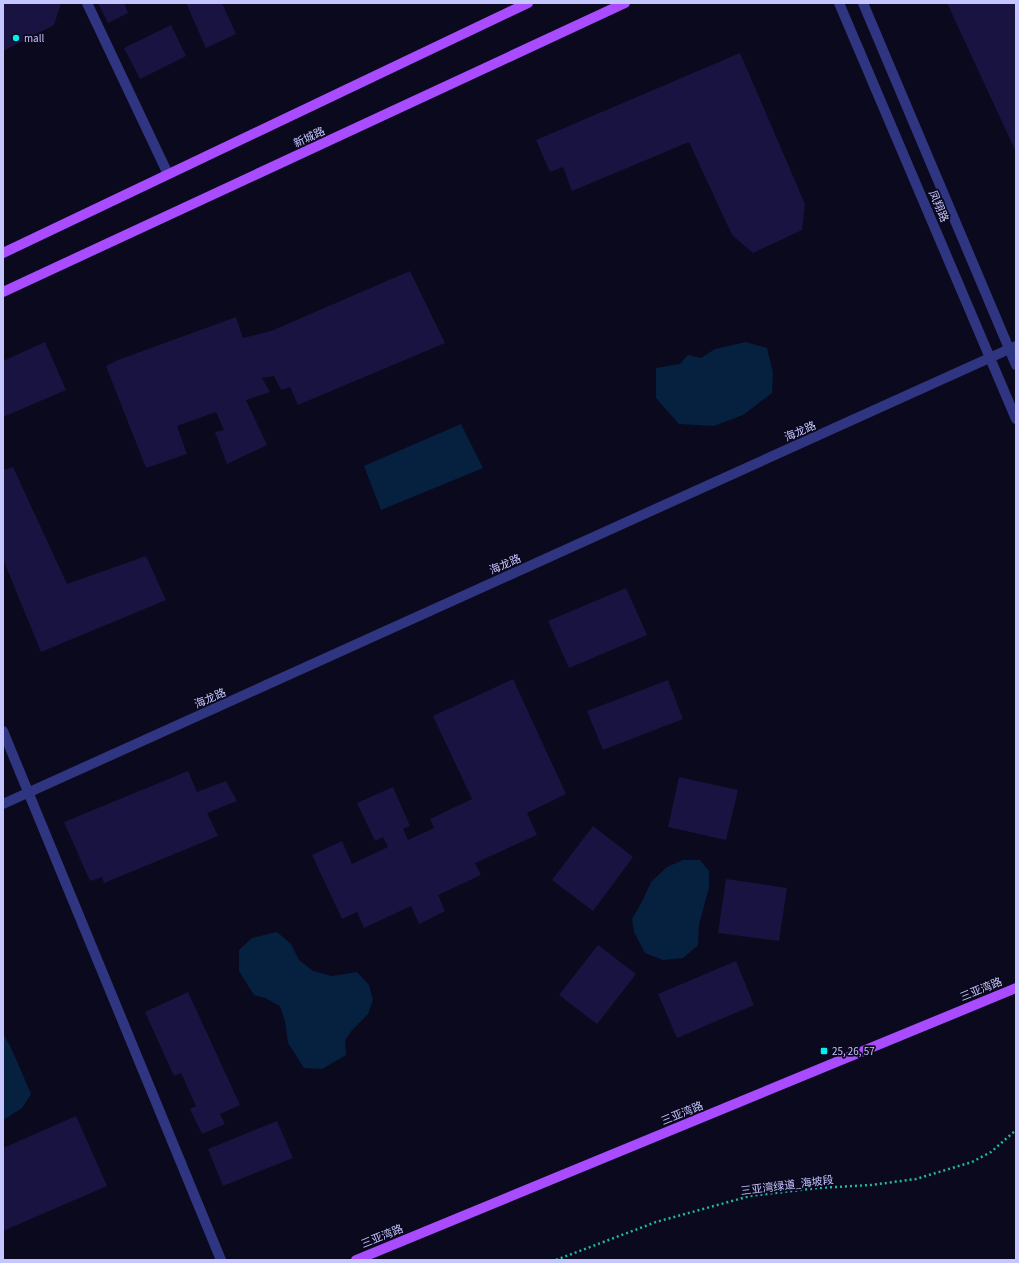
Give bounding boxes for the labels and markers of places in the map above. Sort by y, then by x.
place label: mall [24,31,44,46]
marker: mall [11,33,21,43]
place label: 25, 26, 57 [832,1044,875,1059]
marker: 25, 26, 57 [819,1046,829,1056]

